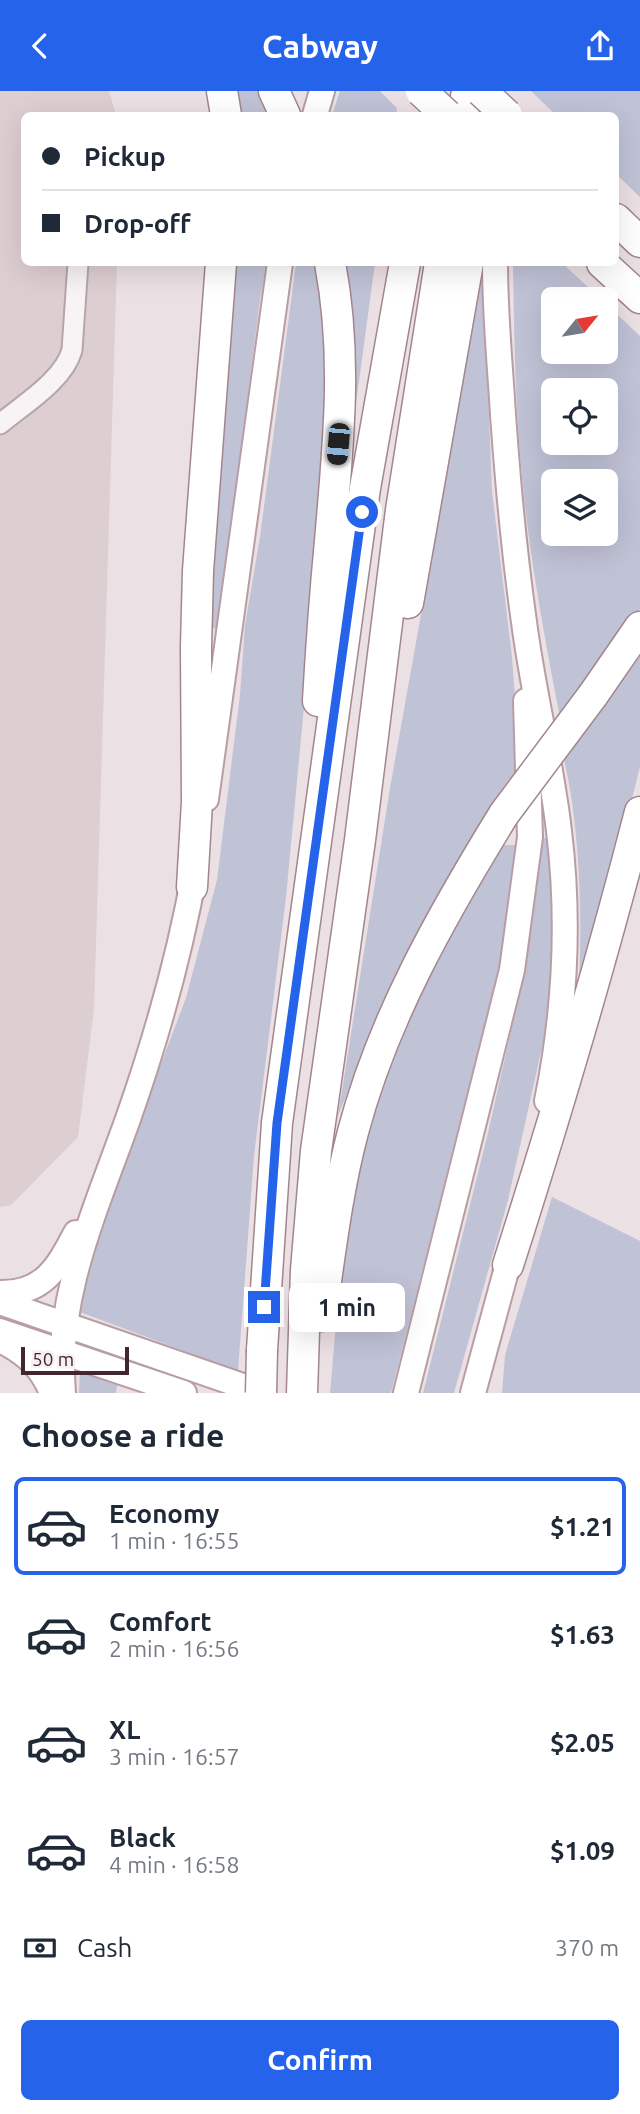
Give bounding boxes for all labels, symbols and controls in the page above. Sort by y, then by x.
icon: back [21,27,59,65]
icon: share [581,27,619,65]
text: Cabway [262,28,378,64]
text: Pickup [84,142,166,171]
text: Drop-off [84,209,191,238]
north arrow [541,287,618,364]
map controls [541,287,618,546]
button: locate [541,378,618,455]
car [326,422,351,466]
button: layers [541,469,618,546]
route start [346,496,378,528]
callout: 1 min [288,1283,404,1331]
route end [248,1291,280,1323]
text: 1 min [318,1295,376,1320]
scale bar [21,1344,130,1376]
text: 50 m [32,1348,74,1370]
text: Choose a ride [21,1417,224,1453]
icon: car [25,1495,88,1558]
text: Economy [109,1499,219,1528]
text: $1.21 [550,1512,615,1541]
text: 1 min · 16:55 [109,1528,240,1553]
icon: car [25,1603,88,1666]
text: Comfort [109,1607,212,1636]
text: $1.63 [550,1620,615,1649]
text: 2 min · 16:56 [109,1636,240,1661]
icon: car [25,1711,88,1774]
text: XL [109,1715,140,1744]
text: $2.05 [550,1728,615,1757]
text: 3 min · 16:57 [109,1744,240,1769]
icon: car [25,1819,88,1882]
text: Black [109,1823,176,1852]
text: $1.09 [550,1836,615,1865]
text: 4 min · 16:58 [109,1852,240,1877]
icon: cash [21,1929,59,1967]
text: Cash [77,1933,132,1962]
text: 370 m [555,1935,619,1960]
button: Confirm [21,2020,619,2100]

